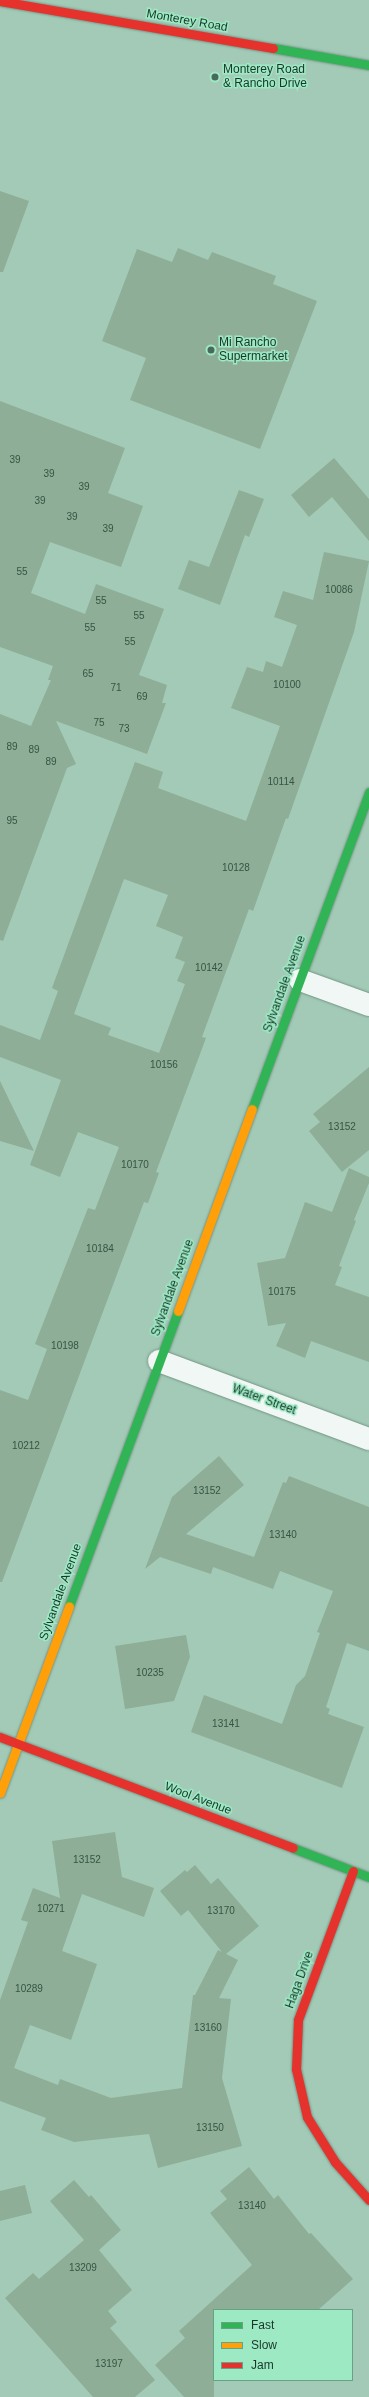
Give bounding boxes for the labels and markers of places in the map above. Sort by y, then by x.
place label: Monterey Road & Rancho Drive [223,63,307,91]
marker: Monterey Road & Rancho Drive [210,72,220,82]
place label: Mi Rancho Supermarket [219,336,288,364]
marker: Mi Rancho Supermarket [206,345,216,355]

